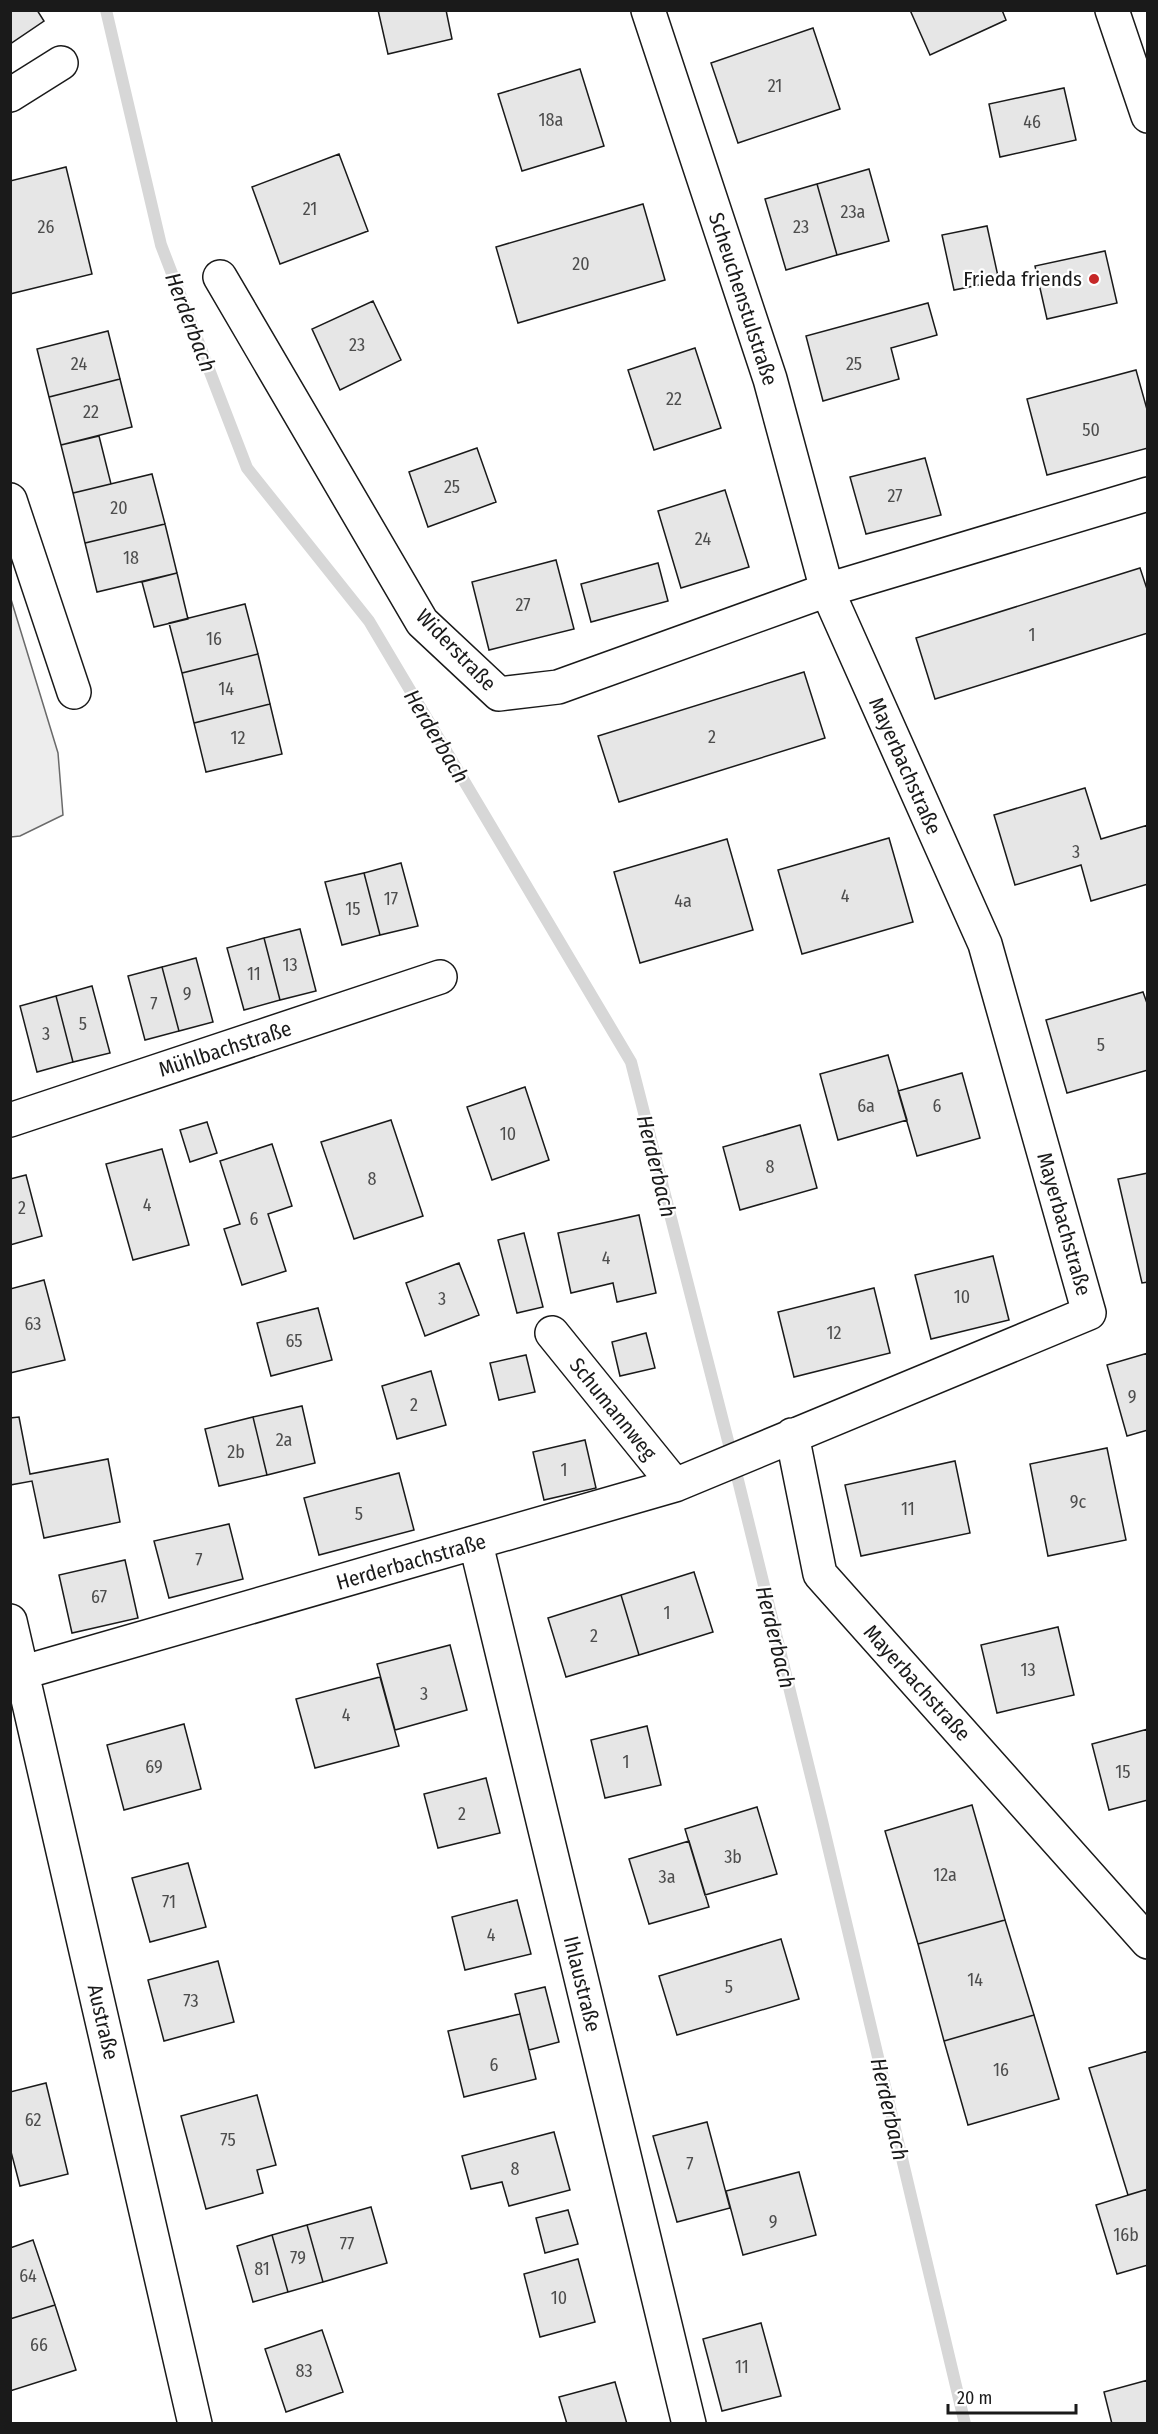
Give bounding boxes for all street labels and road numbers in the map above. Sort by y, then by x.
street label: Scheuchenstulstraße [703,209,783,389]
street label: Widerstraße [410,604,502,696]
street label: Mayerbachstraße [863,693,947,839]
street label: Mühlbachstraße [155,1015,295,1083]
street label: Mayerbachstraße [1031,1149,1097,1299]
street label: Schumannweg [564,1353,662,1465]
street label: Herderbachstraße [333,1528,489,1596]
street label: Mayerbachstraße [858,1619,976,1747]
street label: Ihlaustraße [558,1933,606,2035]
street label: Austraße [82,1982,124,2062]

